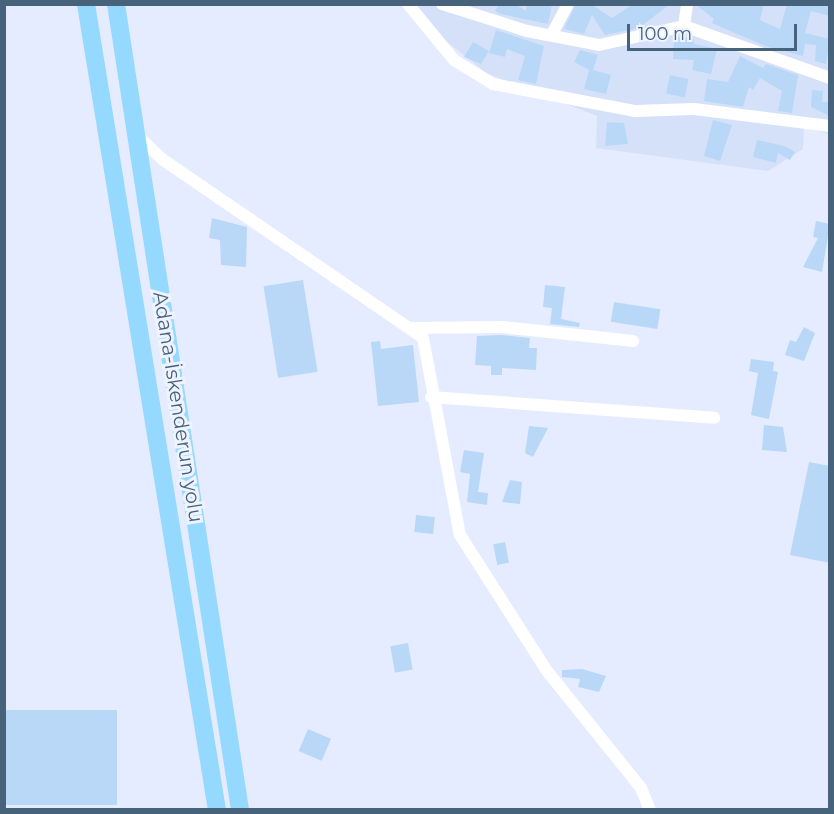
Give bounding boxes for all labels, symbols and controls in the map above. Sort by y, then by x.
scale bar [630,12,800,50]
text: 100 m [638,23,692,45]
street label: Adana-İskenderun yolu [148,290,208,524]

